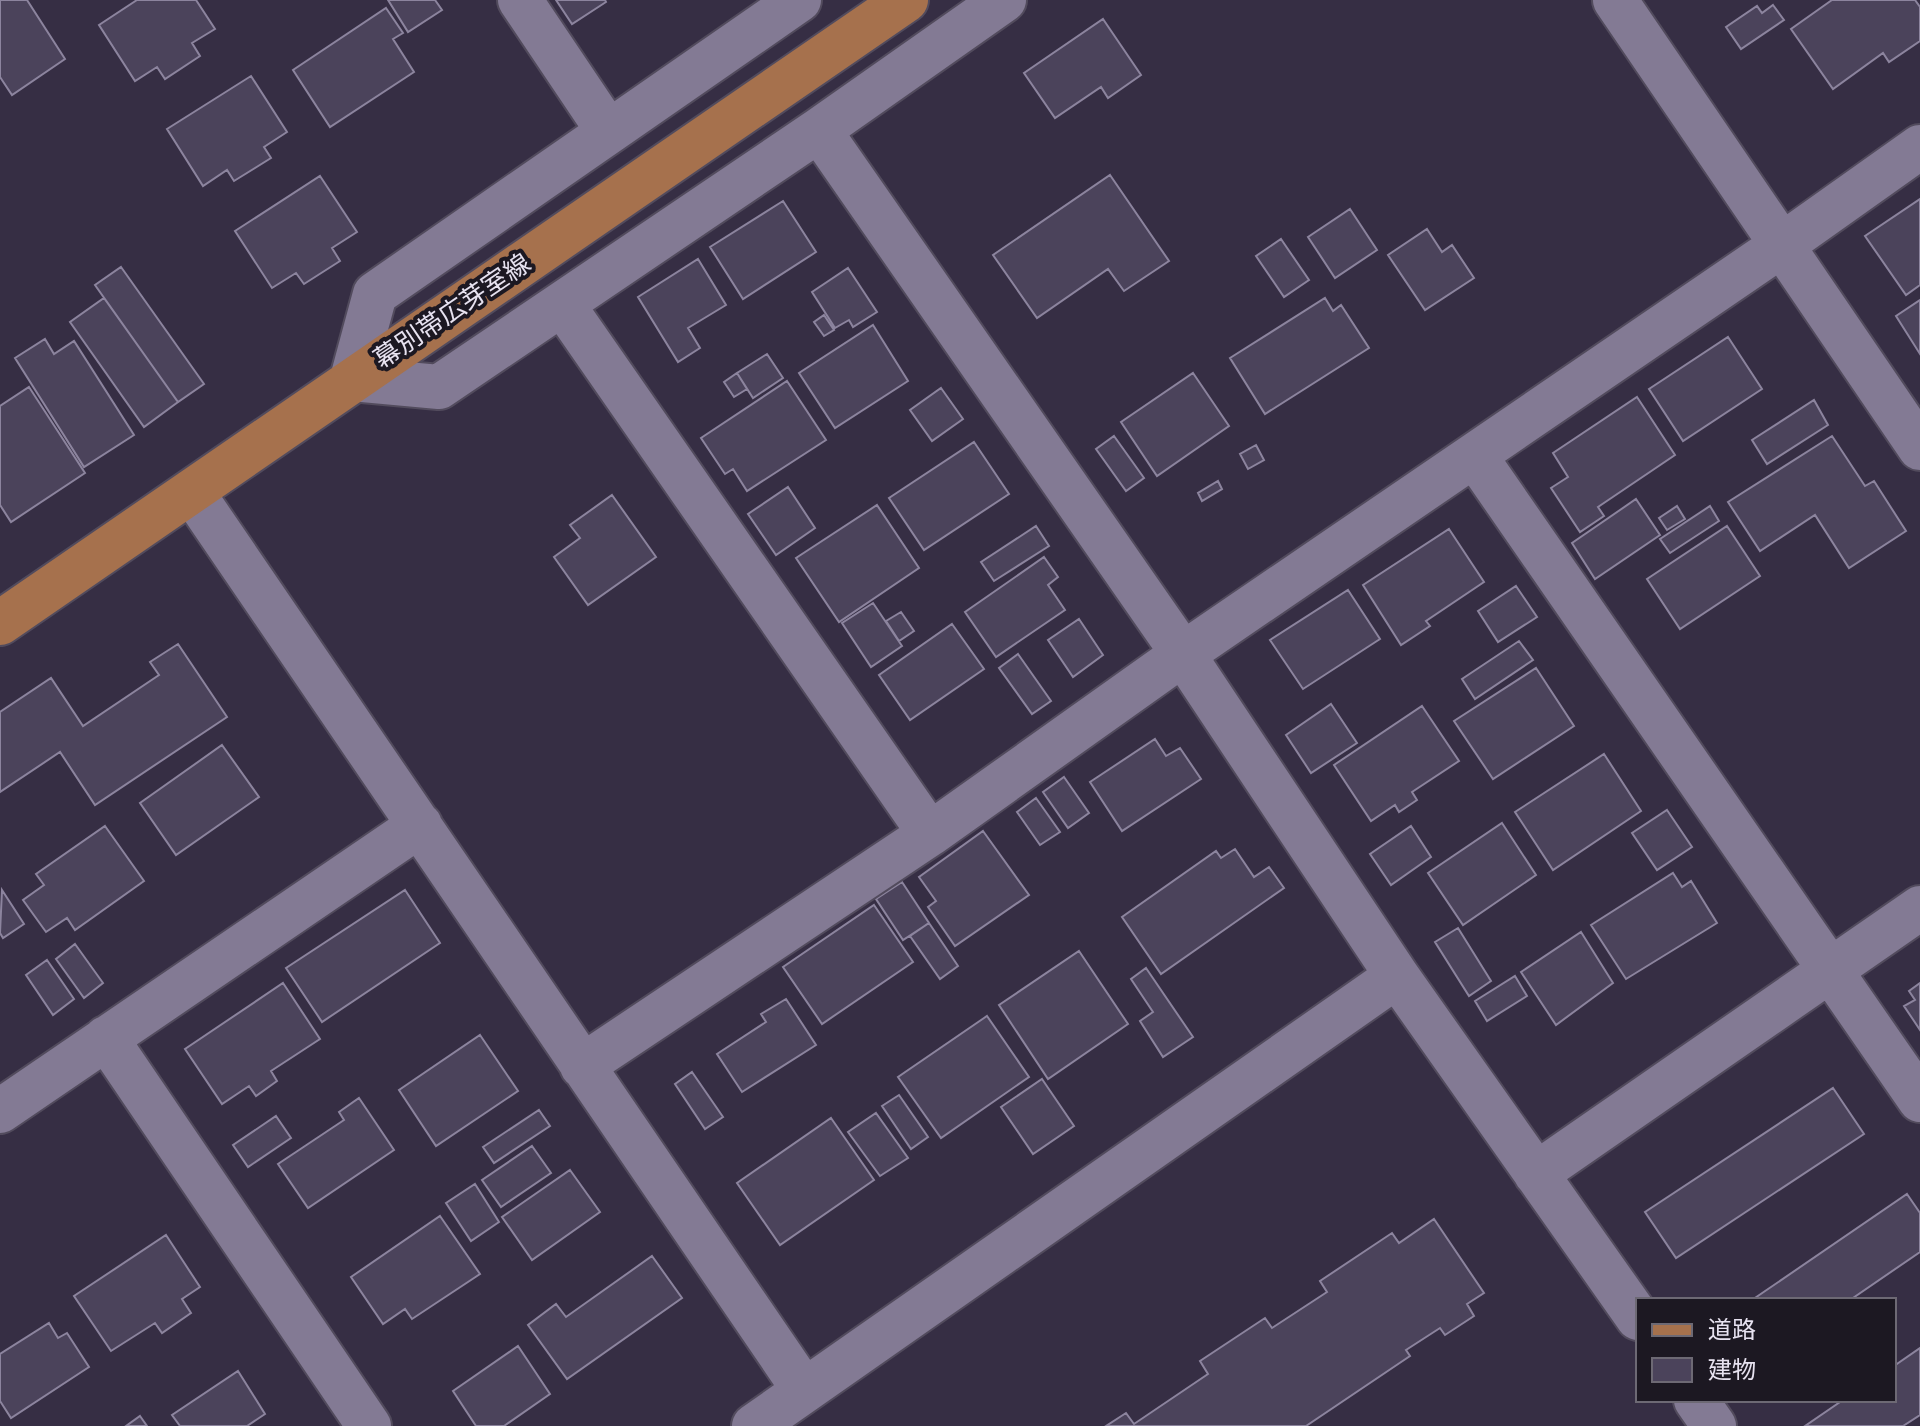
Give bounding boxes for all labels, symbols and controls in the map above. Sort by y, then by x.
street label: 幕別帯広芽室線 [368,248,536,375]
legend [1636,1298,1896,1402]
text: 道路 [1708,1316,1756,1344]
text: 建物 [1708,1356,1756,1384]

